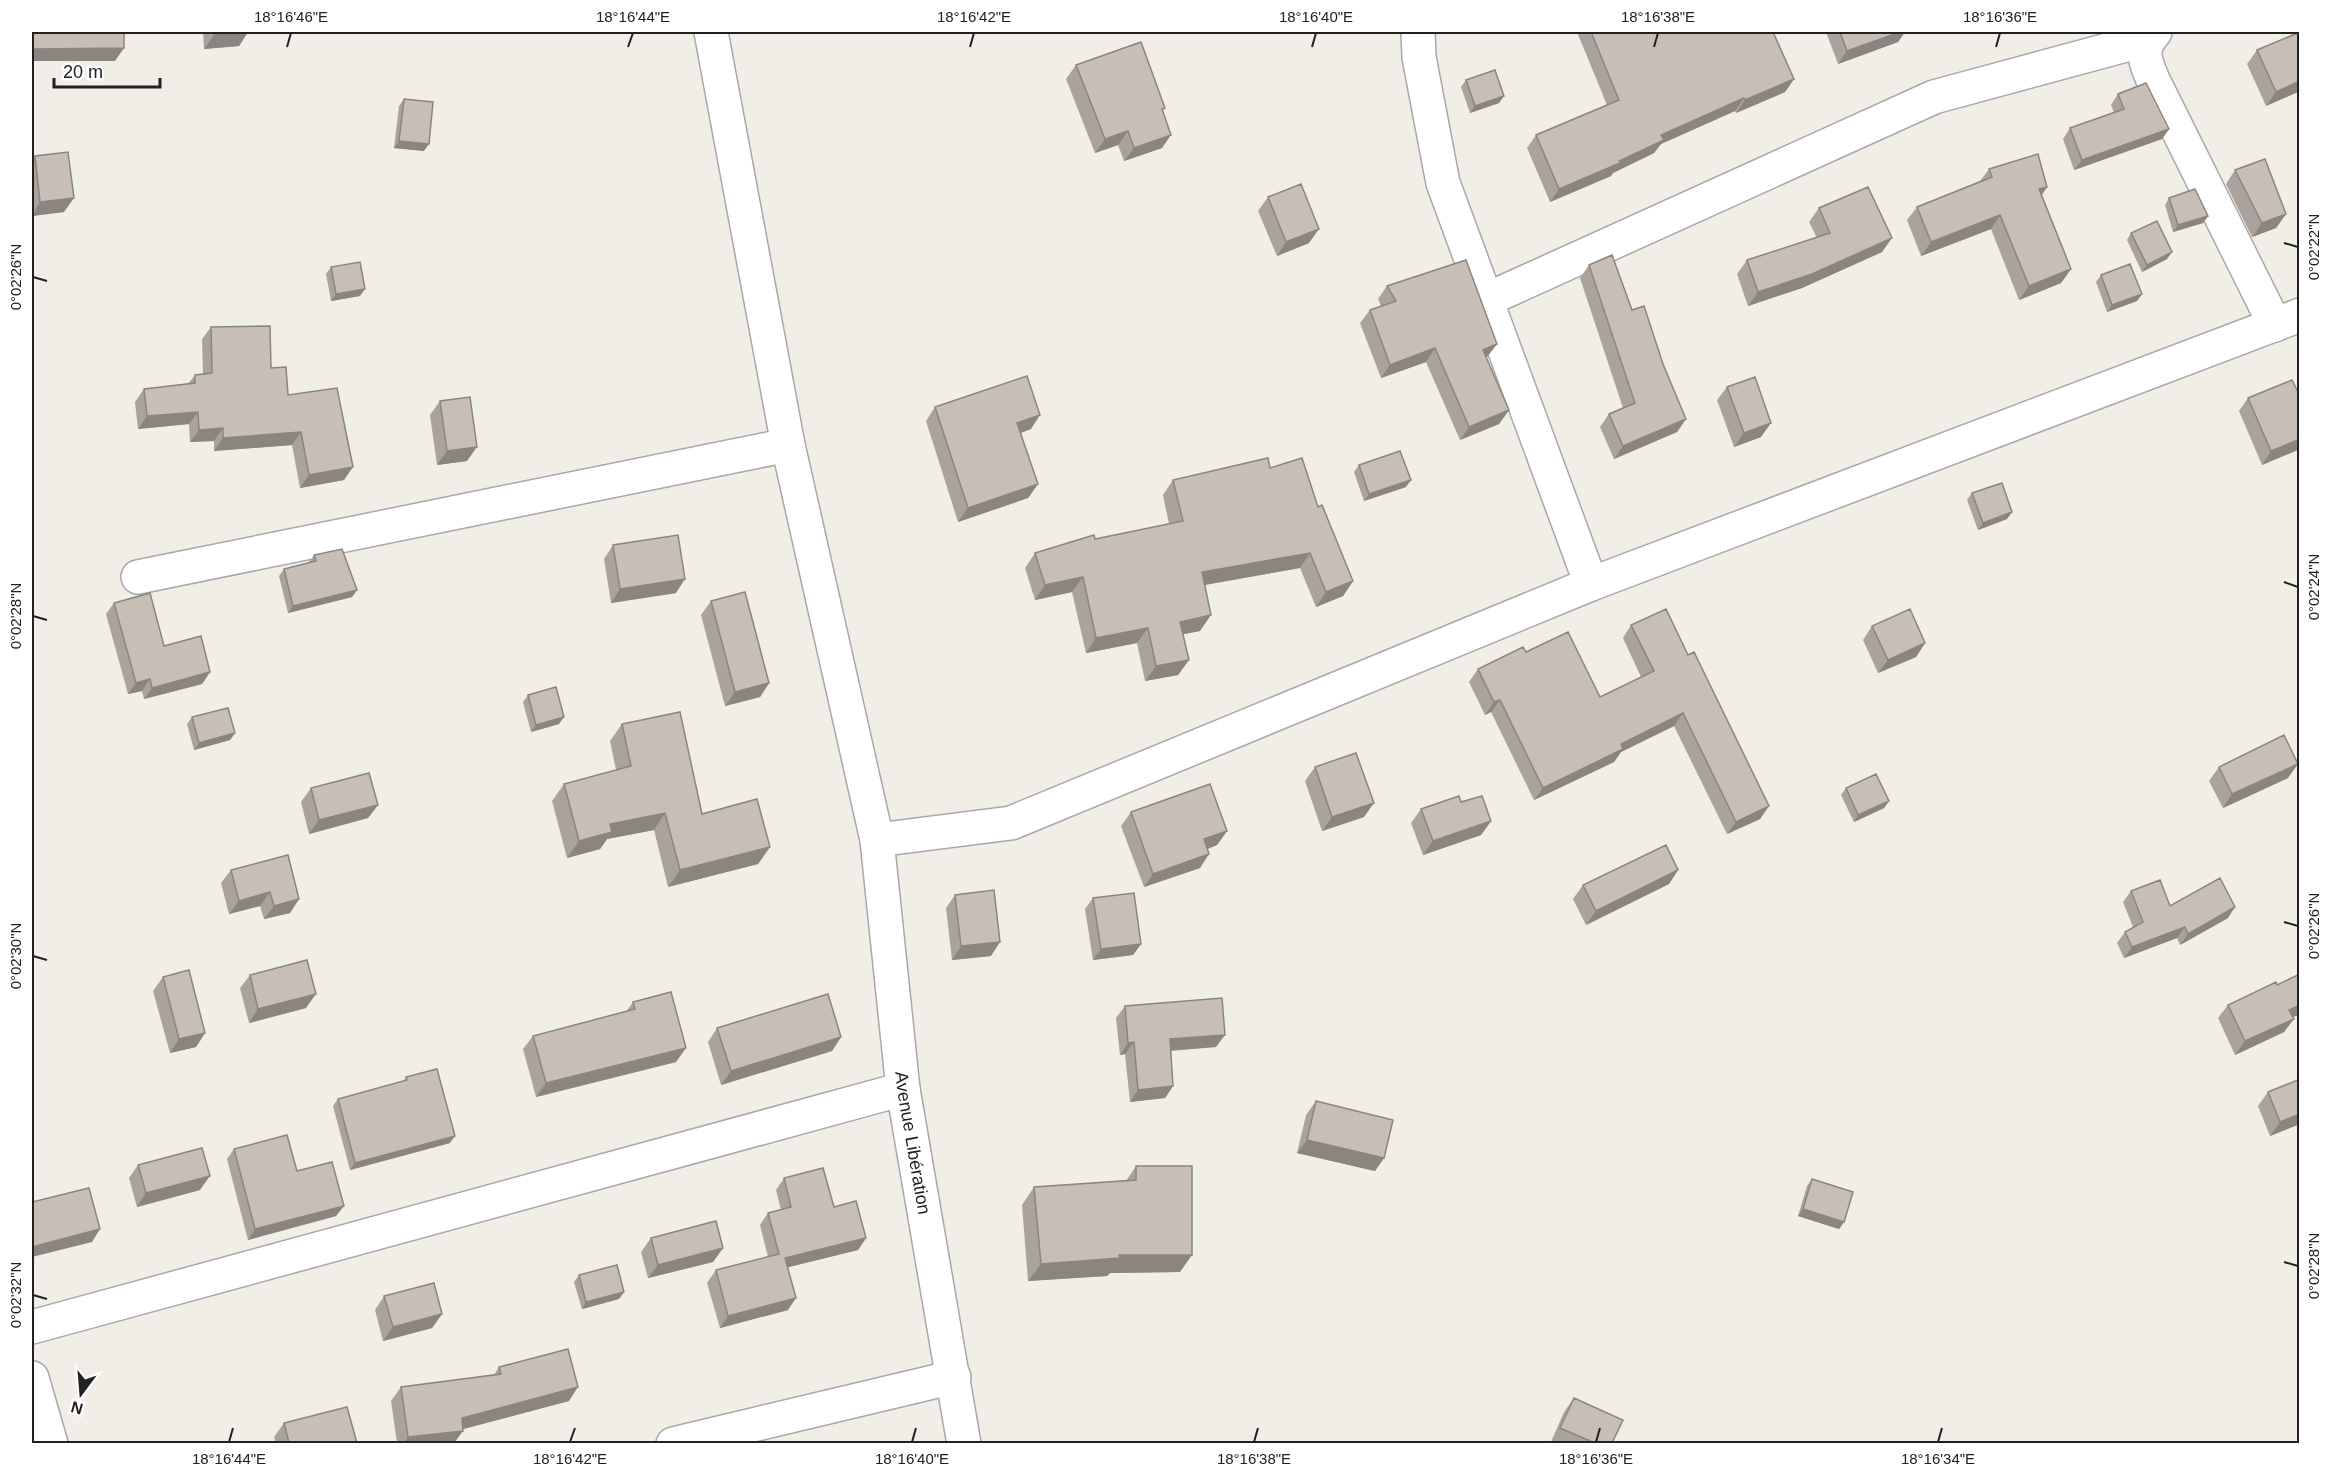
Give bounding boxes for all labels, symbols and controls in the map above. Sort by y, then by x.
text: 18°16'46"E [254,8,328,25]
text: 18°16'44"E [596,8,670,25]
text: 18°16'42"E [937,8,1011,25]
text: 18°16'40"E [1279,8,1353,25]
text: 18°16'38"E [1621,8,1695,25]
text: 18°16'36"E [1963,8,2037,25]
scale bar [54,51,160,89]
text: 20 m [63,62,103,82]
text: 0°02'22"N [2305,214,2322,280]
text: 0°02'26"N [7,244,24,310]
text: 0°02'24"N [2305,554,2322,620]
text: 0°02'28"N [7,583,24,649]
text: 0°02'26"N [2305,893,2322,959]
text: 0°02'30"N [7,923,24,989]
street label: Avenue Libération [891,1070,934,1216]
text: 0°02'28"N [2305,1233,2322,1299]
text: 0°02'32"N [7,1262,24,1328]
north arrow [51,1364,111,1424]
text: N [69,1398,85,1418]
text: 18°16'44"E [192,1450,266,1467]
text: 18°16'42"E [533,1450,607,1467]
text: 18°16'40"E [875,1450,949,1467]
text: 18°16'38"E [1217,1450,1291,1467]
text: 18°16'36"E [1559,1450,1633,1467]
text: 18°16'34"E [1901,1450,1975,1467]

